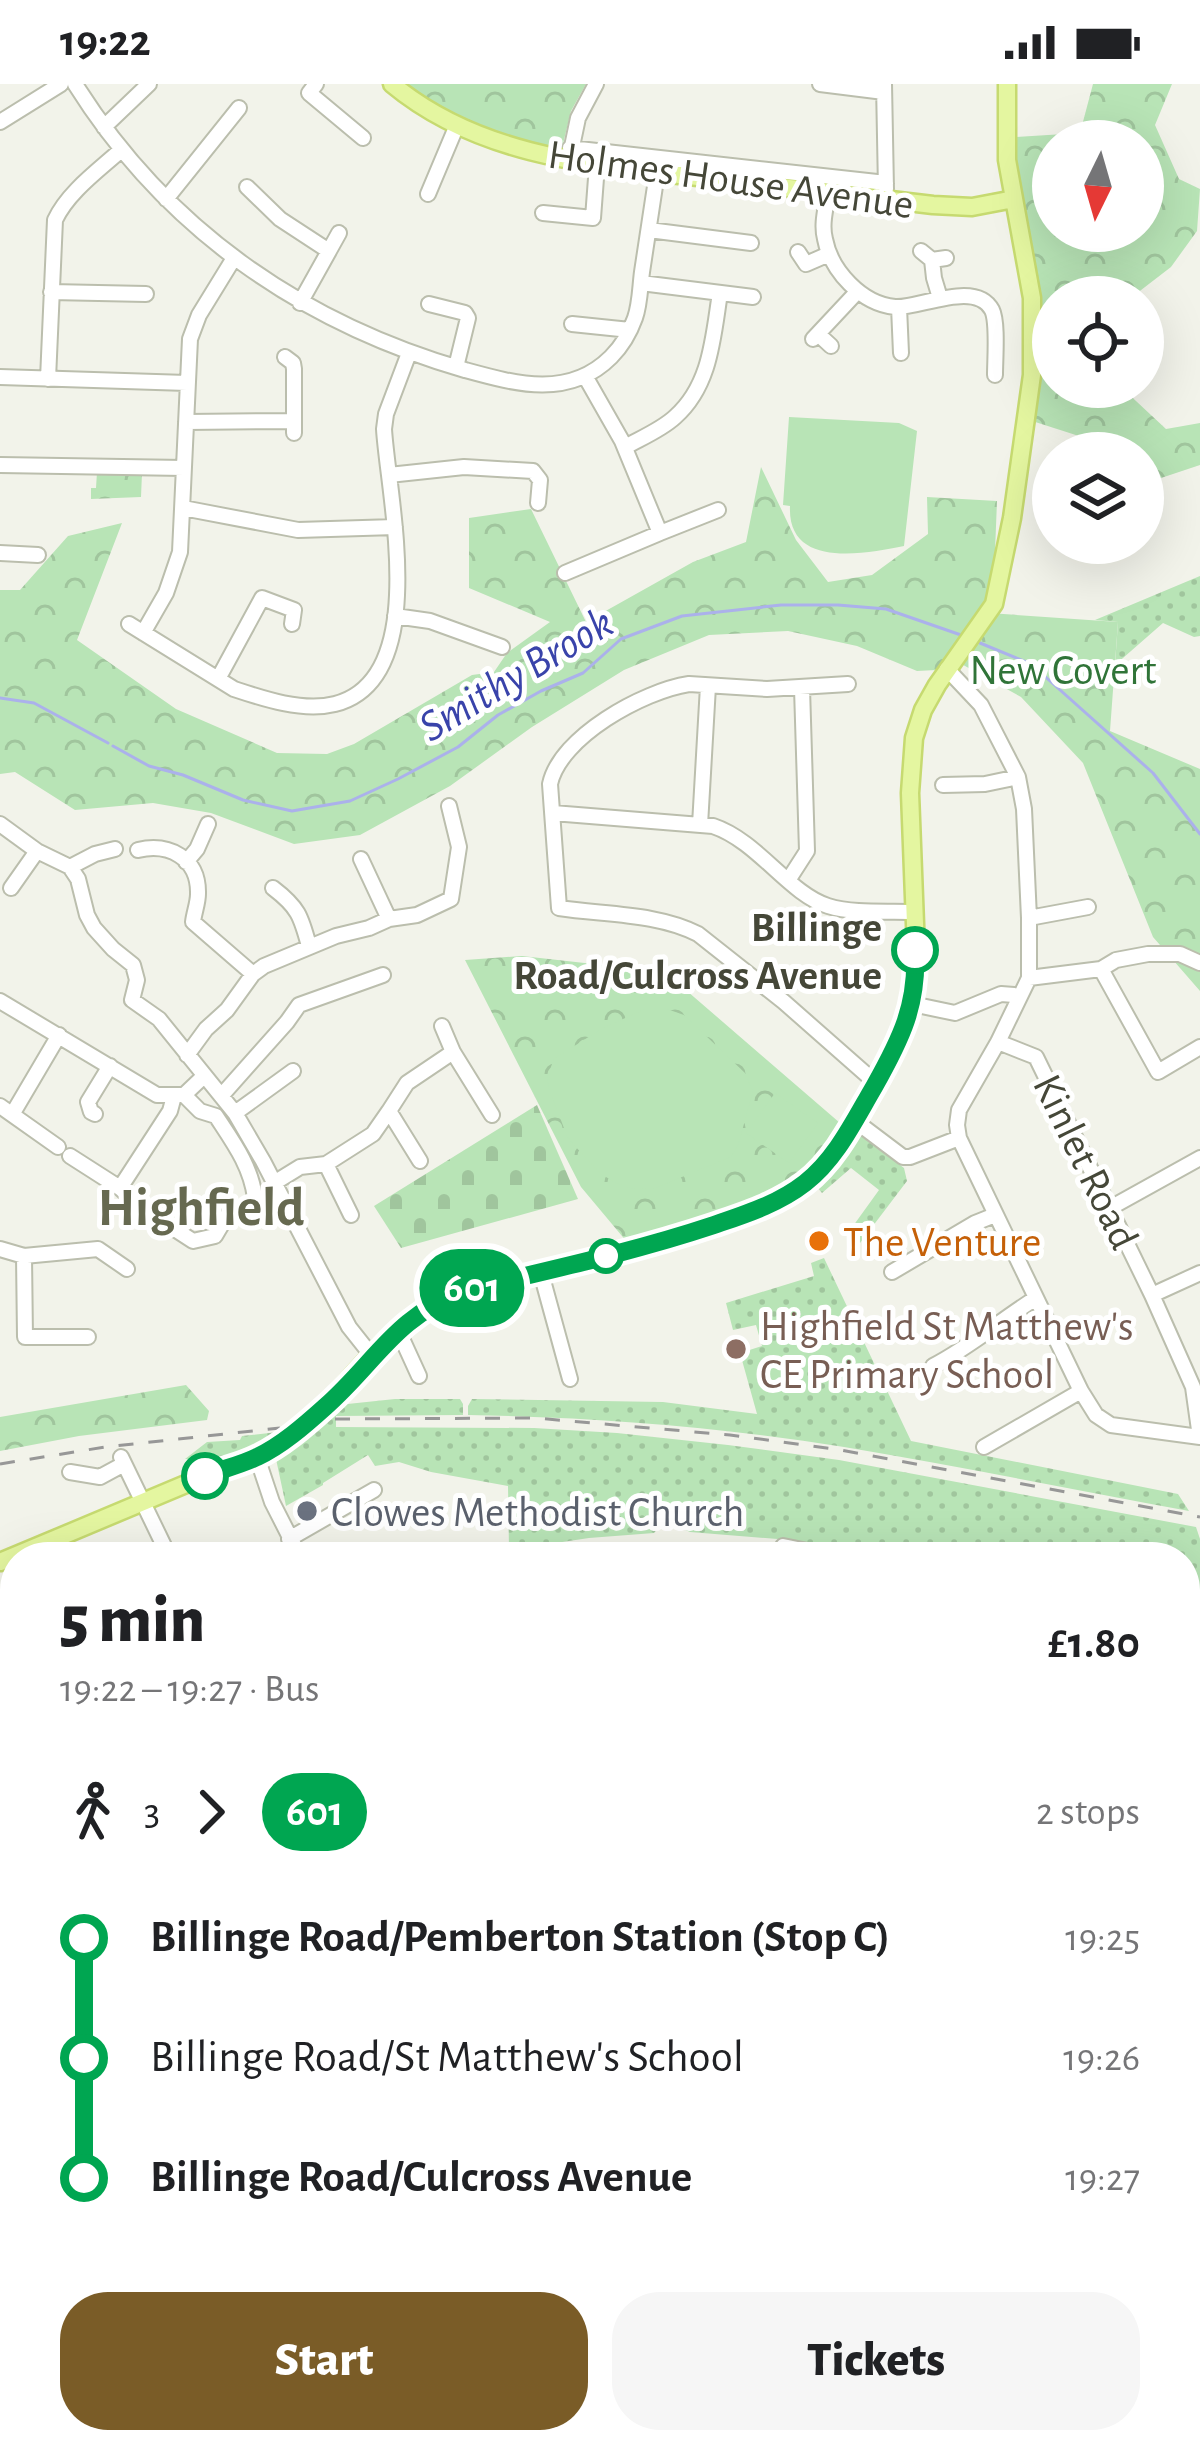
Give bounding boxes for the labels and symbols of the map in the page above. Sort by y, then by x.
north arrow [1032,120,1164,252]
street label: Holmes House Avenue [545,134,916,226]
water label: Smithy Brook [412,600,621,750]
park label: New Covert [970,650,1156,692]
place label: Billinge Road/Culcross Avenue [513,907,882,997]
marker: Billinge Road/Culcross Avenue [893,928,937,972]
street label: Kinlet Road [1025,1068,1145,1256]
district label: Highfield [97,1182,305,1236]
place label: The Venture [843,1222,1041,1264]
marker: The Venture [806,1228,832,1254]
unlabelled marker [590,1240,622,1272]
line badge: 601 [403,1249,541,1327]
place label: Highfield St Matthew's CE Primary School [760,1306,1134,1396]
marker: Highfield St Matthew's CE Primary School [723,1336,749,1362]
unlabelled marker [183,1454,227,1498]
place label: Clowes Methodist Church [331,1492,744,1534]
marker: Clowes Methodist Church [294,1498,320,1524]

